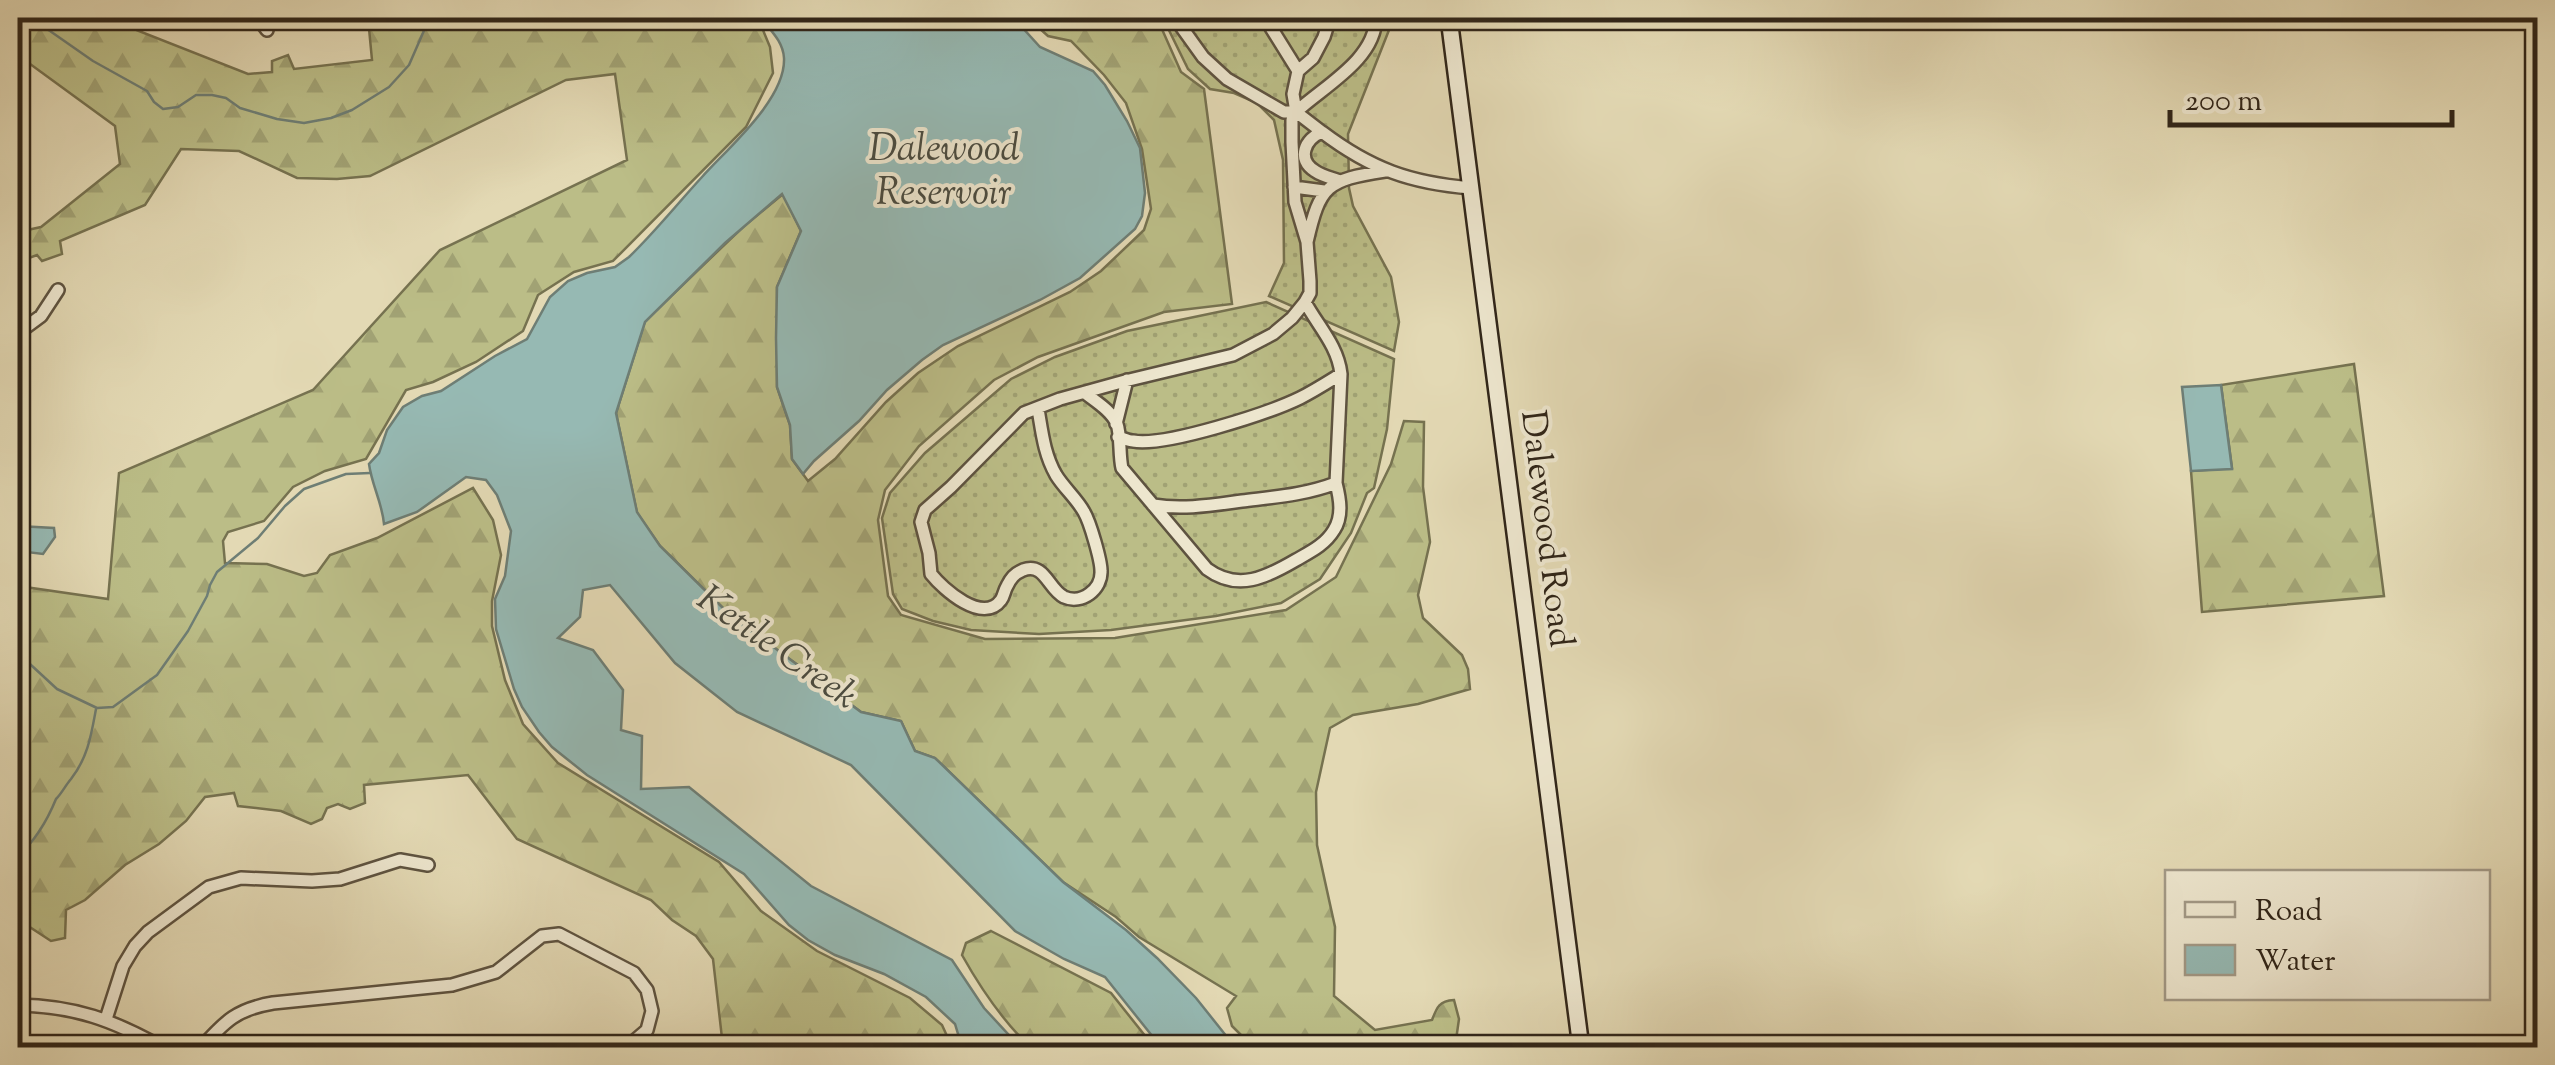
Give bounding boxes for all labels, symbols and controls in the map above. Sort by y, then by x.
scale bar [2170,65,2452,127]
text: 200 m [2185,81,2262,124]
water label: Dalewood Reservoir [869,124,1020,222]
street label: Dalewood Road [1505,408,1585,651]
water label: Kettle Creek [685,574,867,724]
legend [2165,870,2490,1000]
text: Road [2255,891,2322,934]
text: Water [2255,941,2336,984]

